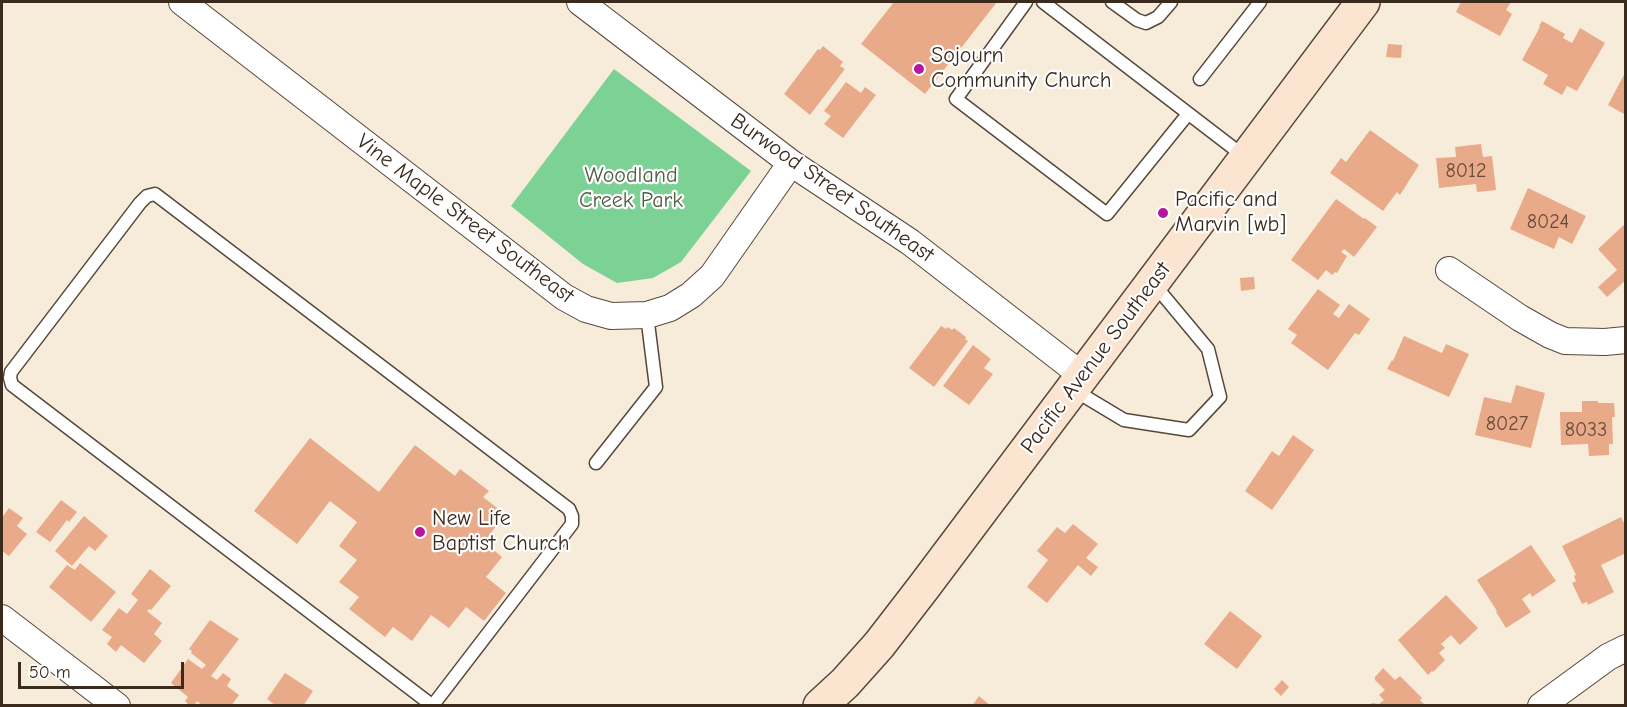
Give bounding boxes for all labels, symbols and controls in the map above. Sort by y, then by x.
place label: Sojourn Community Church [931,43,1111,94]
marker: Sojourn Community Church [912,62,926,76]
street label: Burwood Street Southeast [725,108,939,268]
street label: Vine Maple Street Southeast [351,129,579,309]
house number: 8012 [1446,159,1486,183]
park label: Woodland Creek Park [579,163,683,214]
place label: Pacific and Marvin [wb] [1175,187,1286,238]
marker: Pacific and Marvin [wb] [1156,206,1170,220]
house number: 8024 [1527,210,1569,234]
street label: Pacific Avenue Southeast [1015,257,1177,459]
house number: 8027 [1486,412,1528,436]
house number: 8033 [1565,418,1607,442]
place label: New Life Baptist Church [432,506,570,558]
marker: New Life Baptist Church [413,525,427,539]
scale bar [21,650,188,688]
text: 50 m [29,662,71,683]

